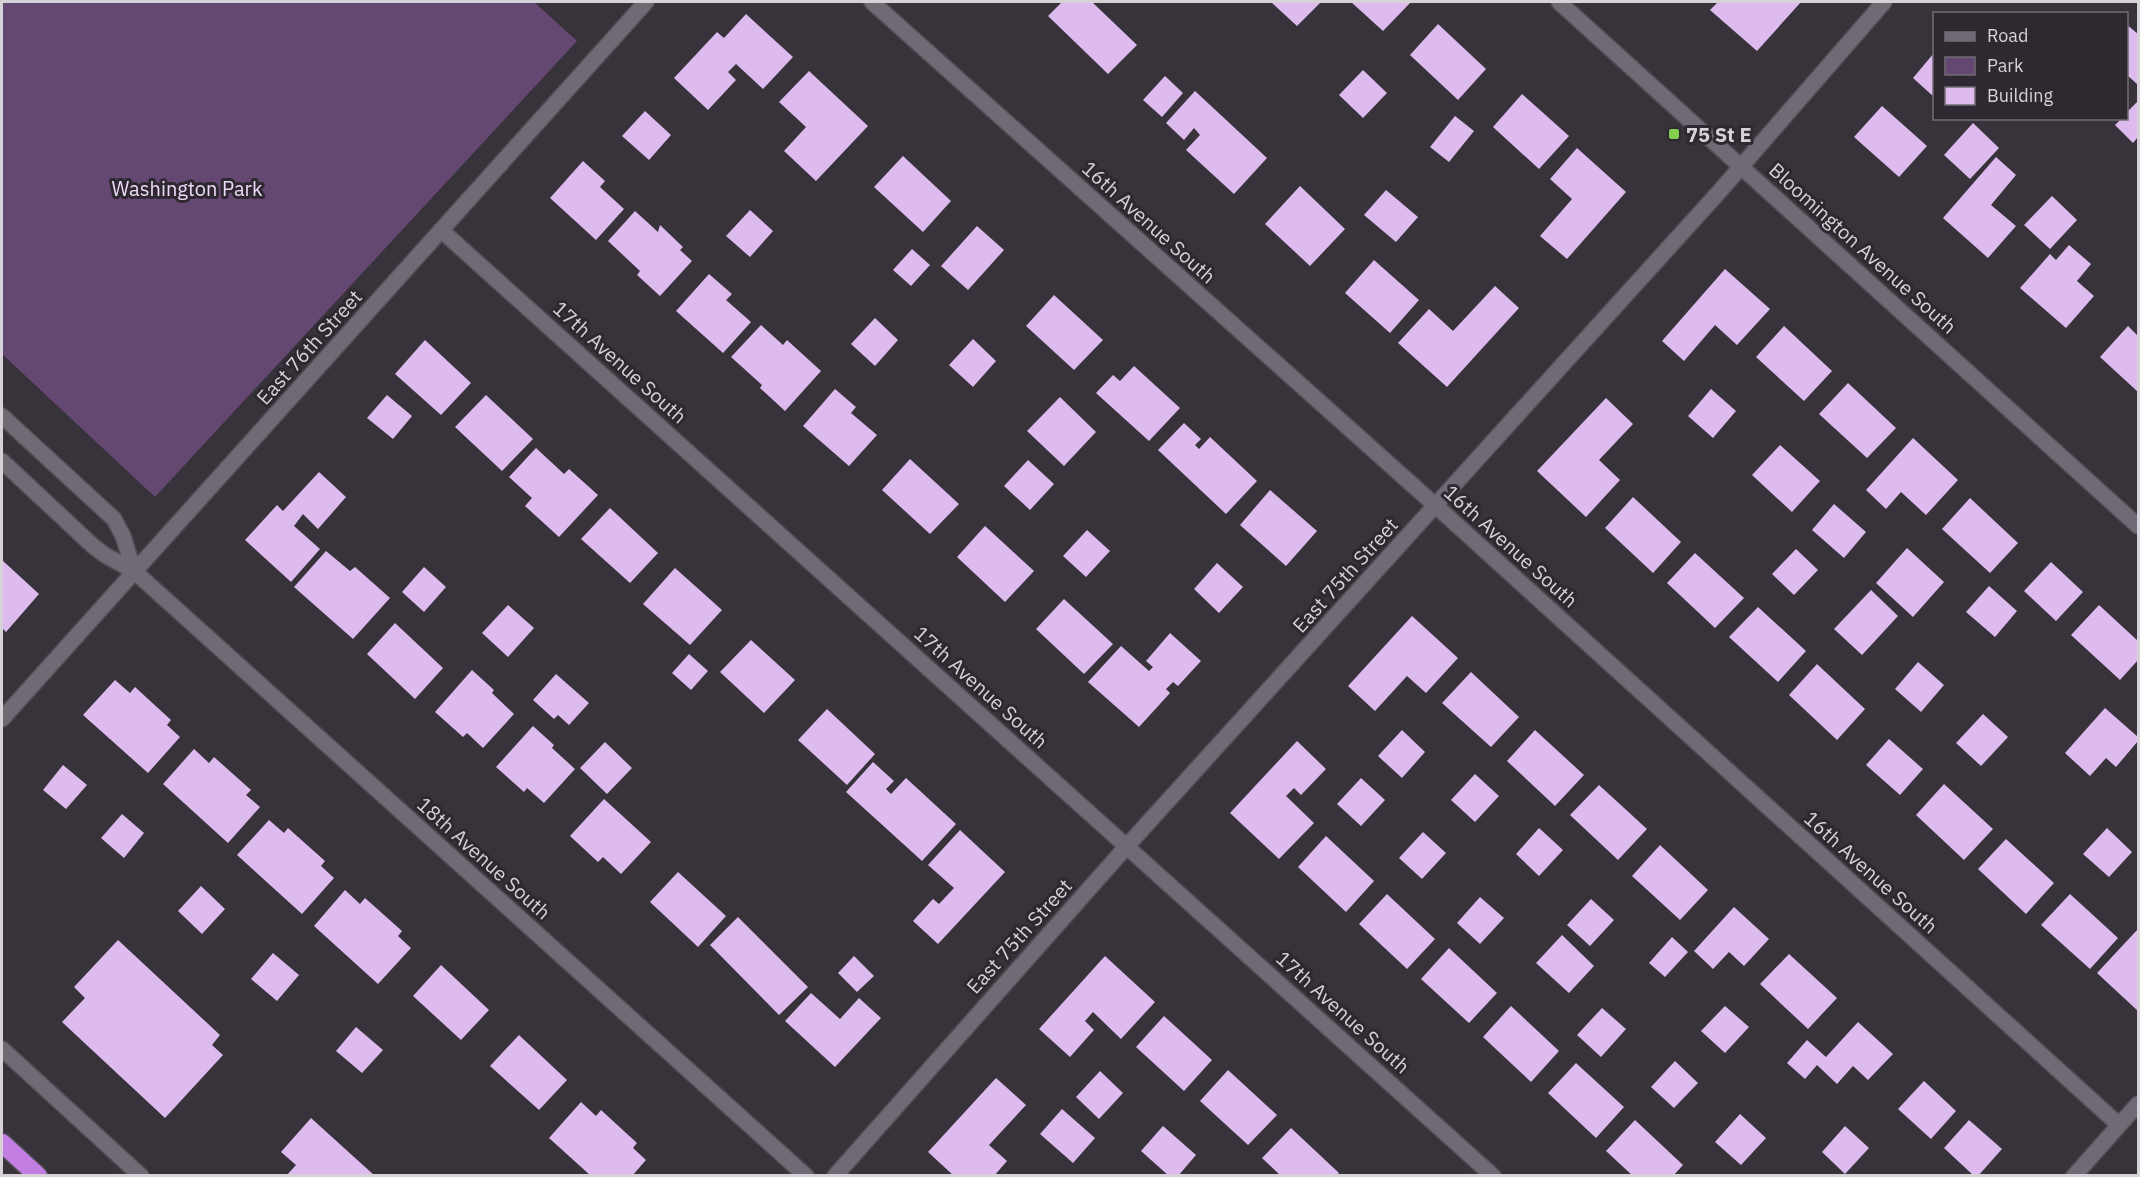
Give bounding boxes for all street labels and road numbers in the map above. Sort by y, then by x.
street label: 16th Avenue South [1076,155,1222,289]
street label: Bloomington Avenue South [1763,156,1963,340]
street label: East 76th Street [250,284,368,410]
street label: 17th Avenue South [547,295,693,429]
street label: 16th Avenue South [1438,479,1584,613]
street label: East 75th Street [1286,512,1404,638]
street label: 17th Avenue South [908,620,1054,754]
street label: 18th Avenue South [411,791,557,925]
street label: 16th Avenue South [1798,805,1944,939]
street label: East 75th Street [960,873,1078,999]
street label: 17th Avenue South [1270,945,1416,1079]

